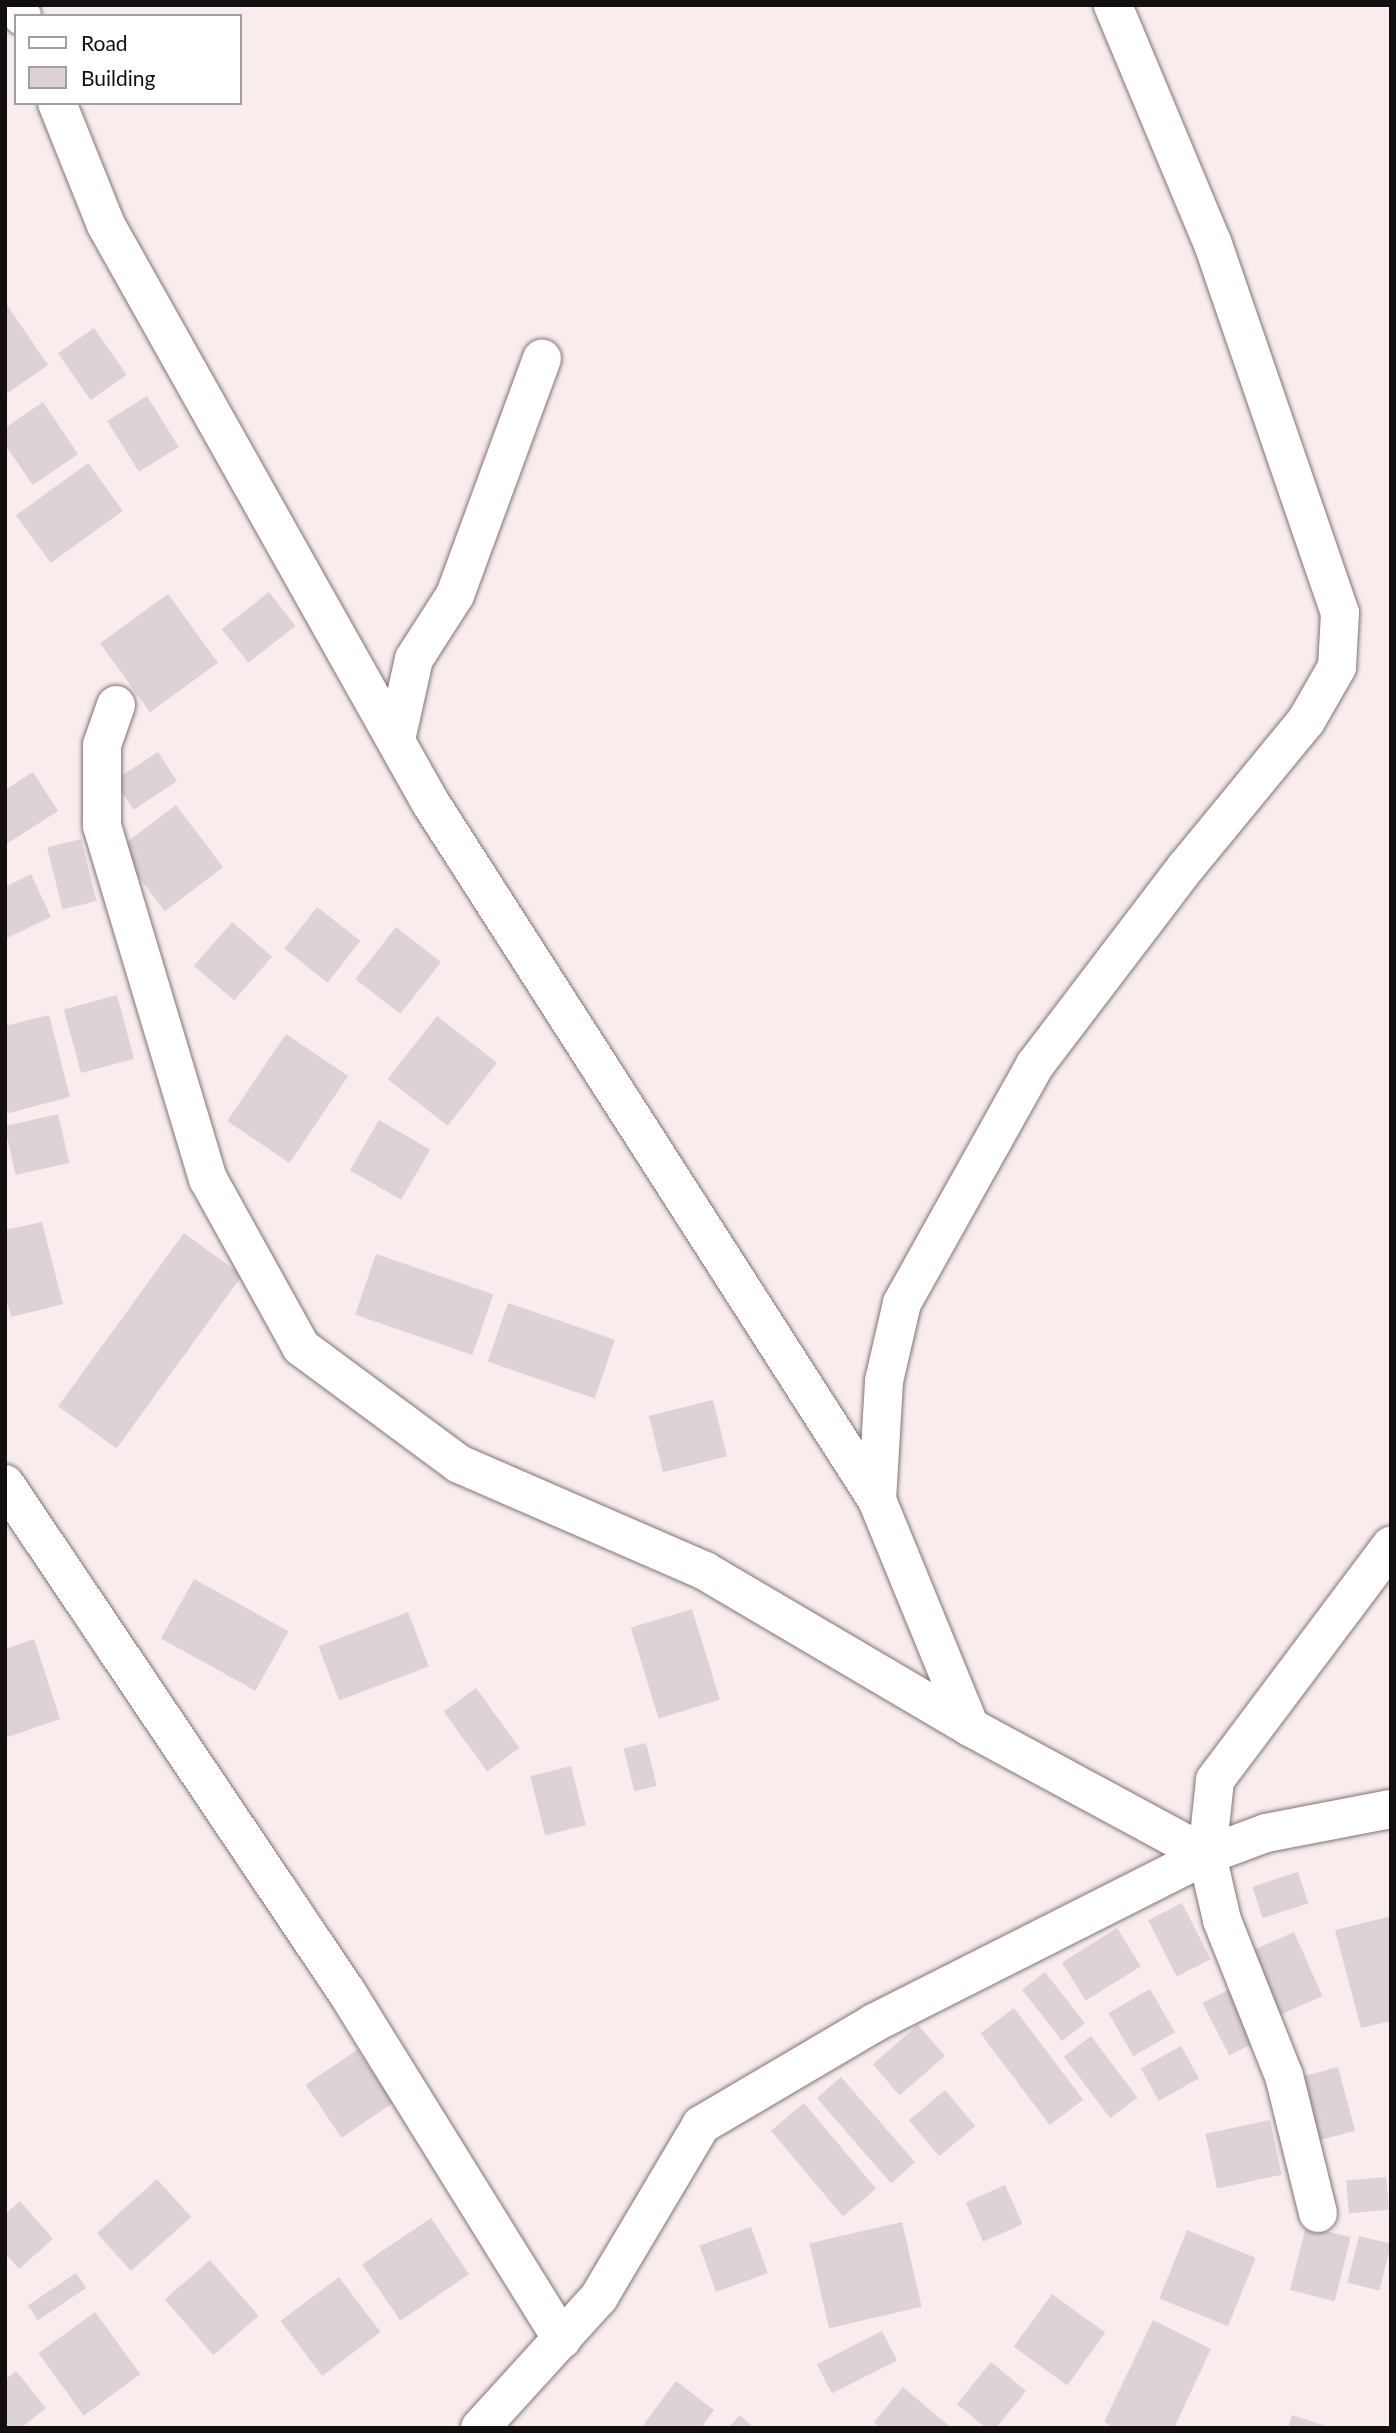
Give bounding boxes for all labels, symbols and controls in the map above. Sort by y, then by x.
legend [14,14,242,105]
text: Road [81,30,128,55]
text: Building [81,65,156,90]

